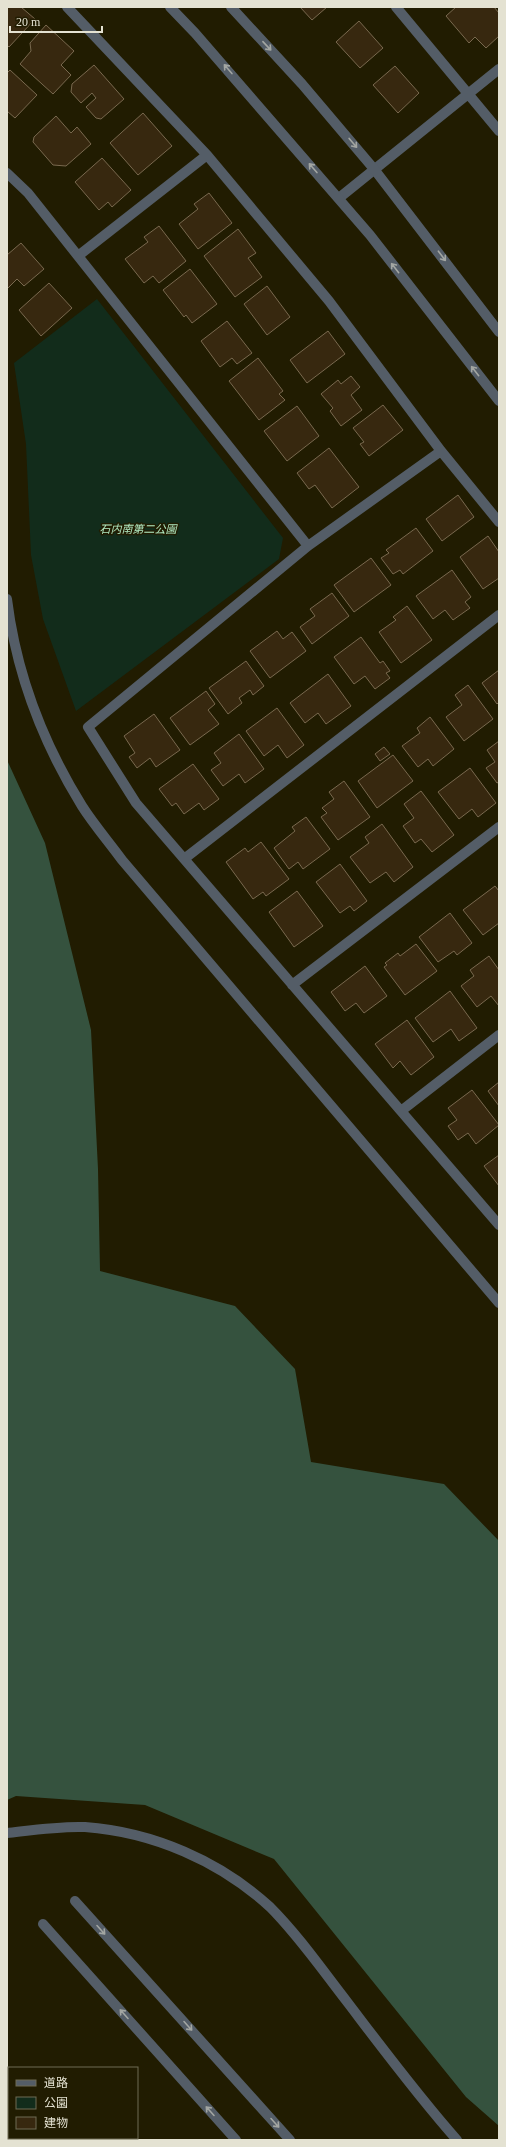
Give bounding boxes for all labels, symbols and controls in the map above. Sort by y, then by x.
scale bar [10,8,102,34]
text: 20 m [16,15,41,29]
one-way arrow [262,41,272,51]
one-way arrow [223,64,232,75]
one-way arrow [348,138,357,149]
one-way arrow [308,162,317,173]
one-way arrow [438,251,446,262]
one-way arrow [391,262,400,273]
one-way arrow [471,365,479,376]
park label: 石内南第二公園 [100,523,178,535]
one-way arrow [96,1924,105,1935]
one-way arrow [119,2009,128,2019]
one-way arrow [183,2021,192,2031]
legend [8,2067,138,2139]
text: 道路 [44,2076,68,2090]
text: 公園 [44,2096,68,2110]
one-way arrow [206,2106,215,2116]
text: 建物 [44,2116,68,2130]
one-way arrow [270,2118,280,2128]

